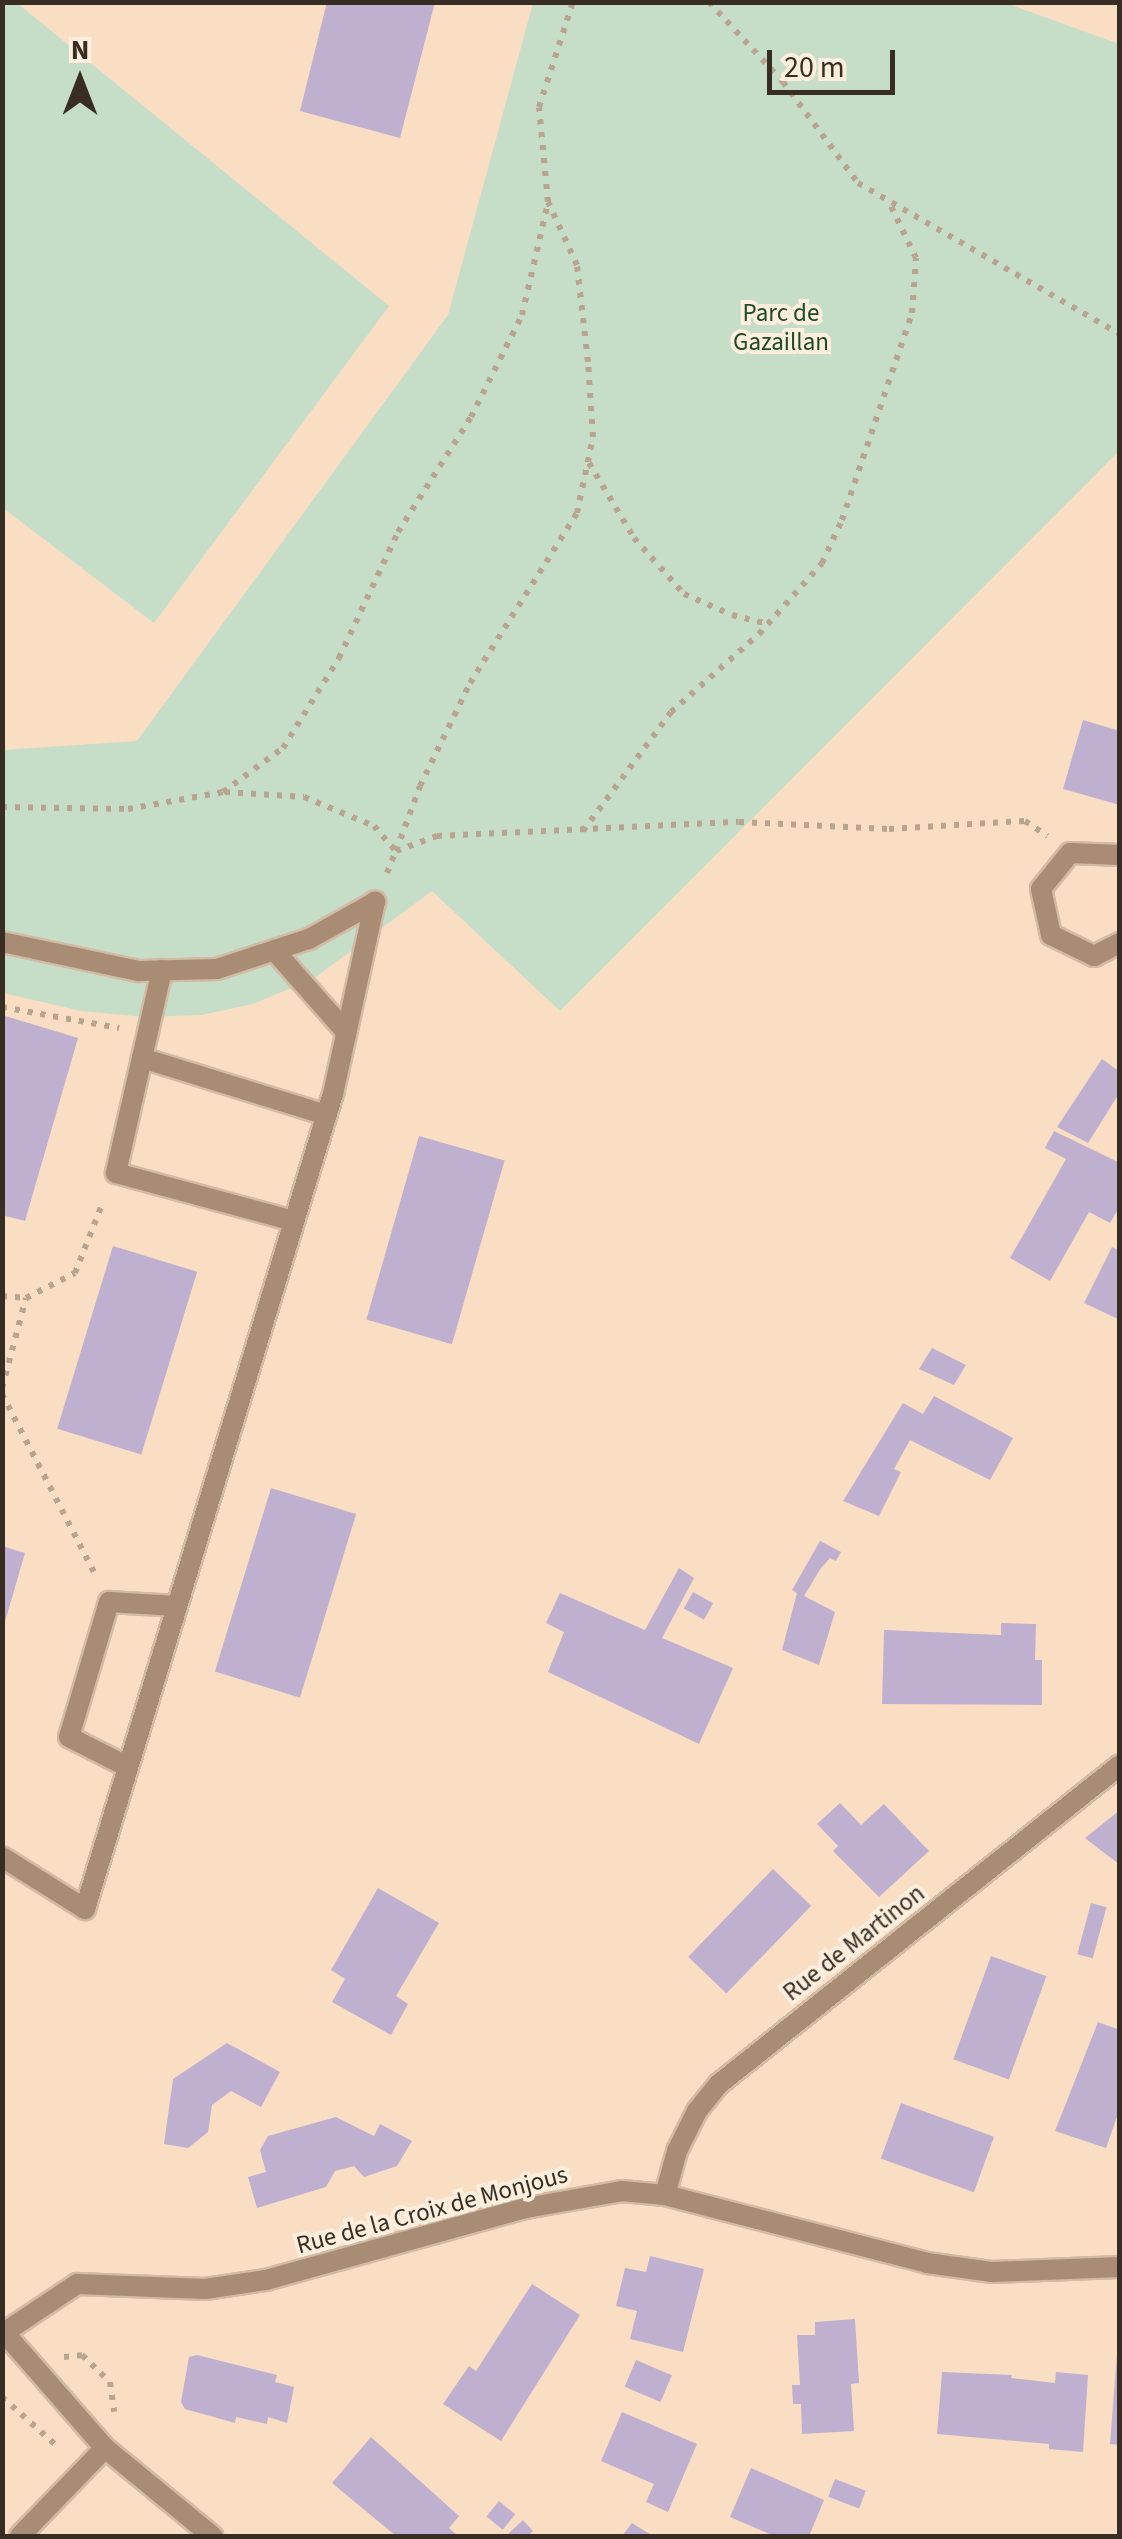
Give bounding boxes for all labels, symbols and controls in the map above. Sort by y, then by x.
north arrow [30,30,130,130]
text: N [71,30,89,70]
scale bar [772,30,900,92]
text: 20 m [784,46,845,89]
park label: Parc de Gazaillan [733,299,829,358]
street label: Rue de Martinon [777,1878,931,2008]
street label: Rue de la Croix de Monjous [293,2159,571,2261]

